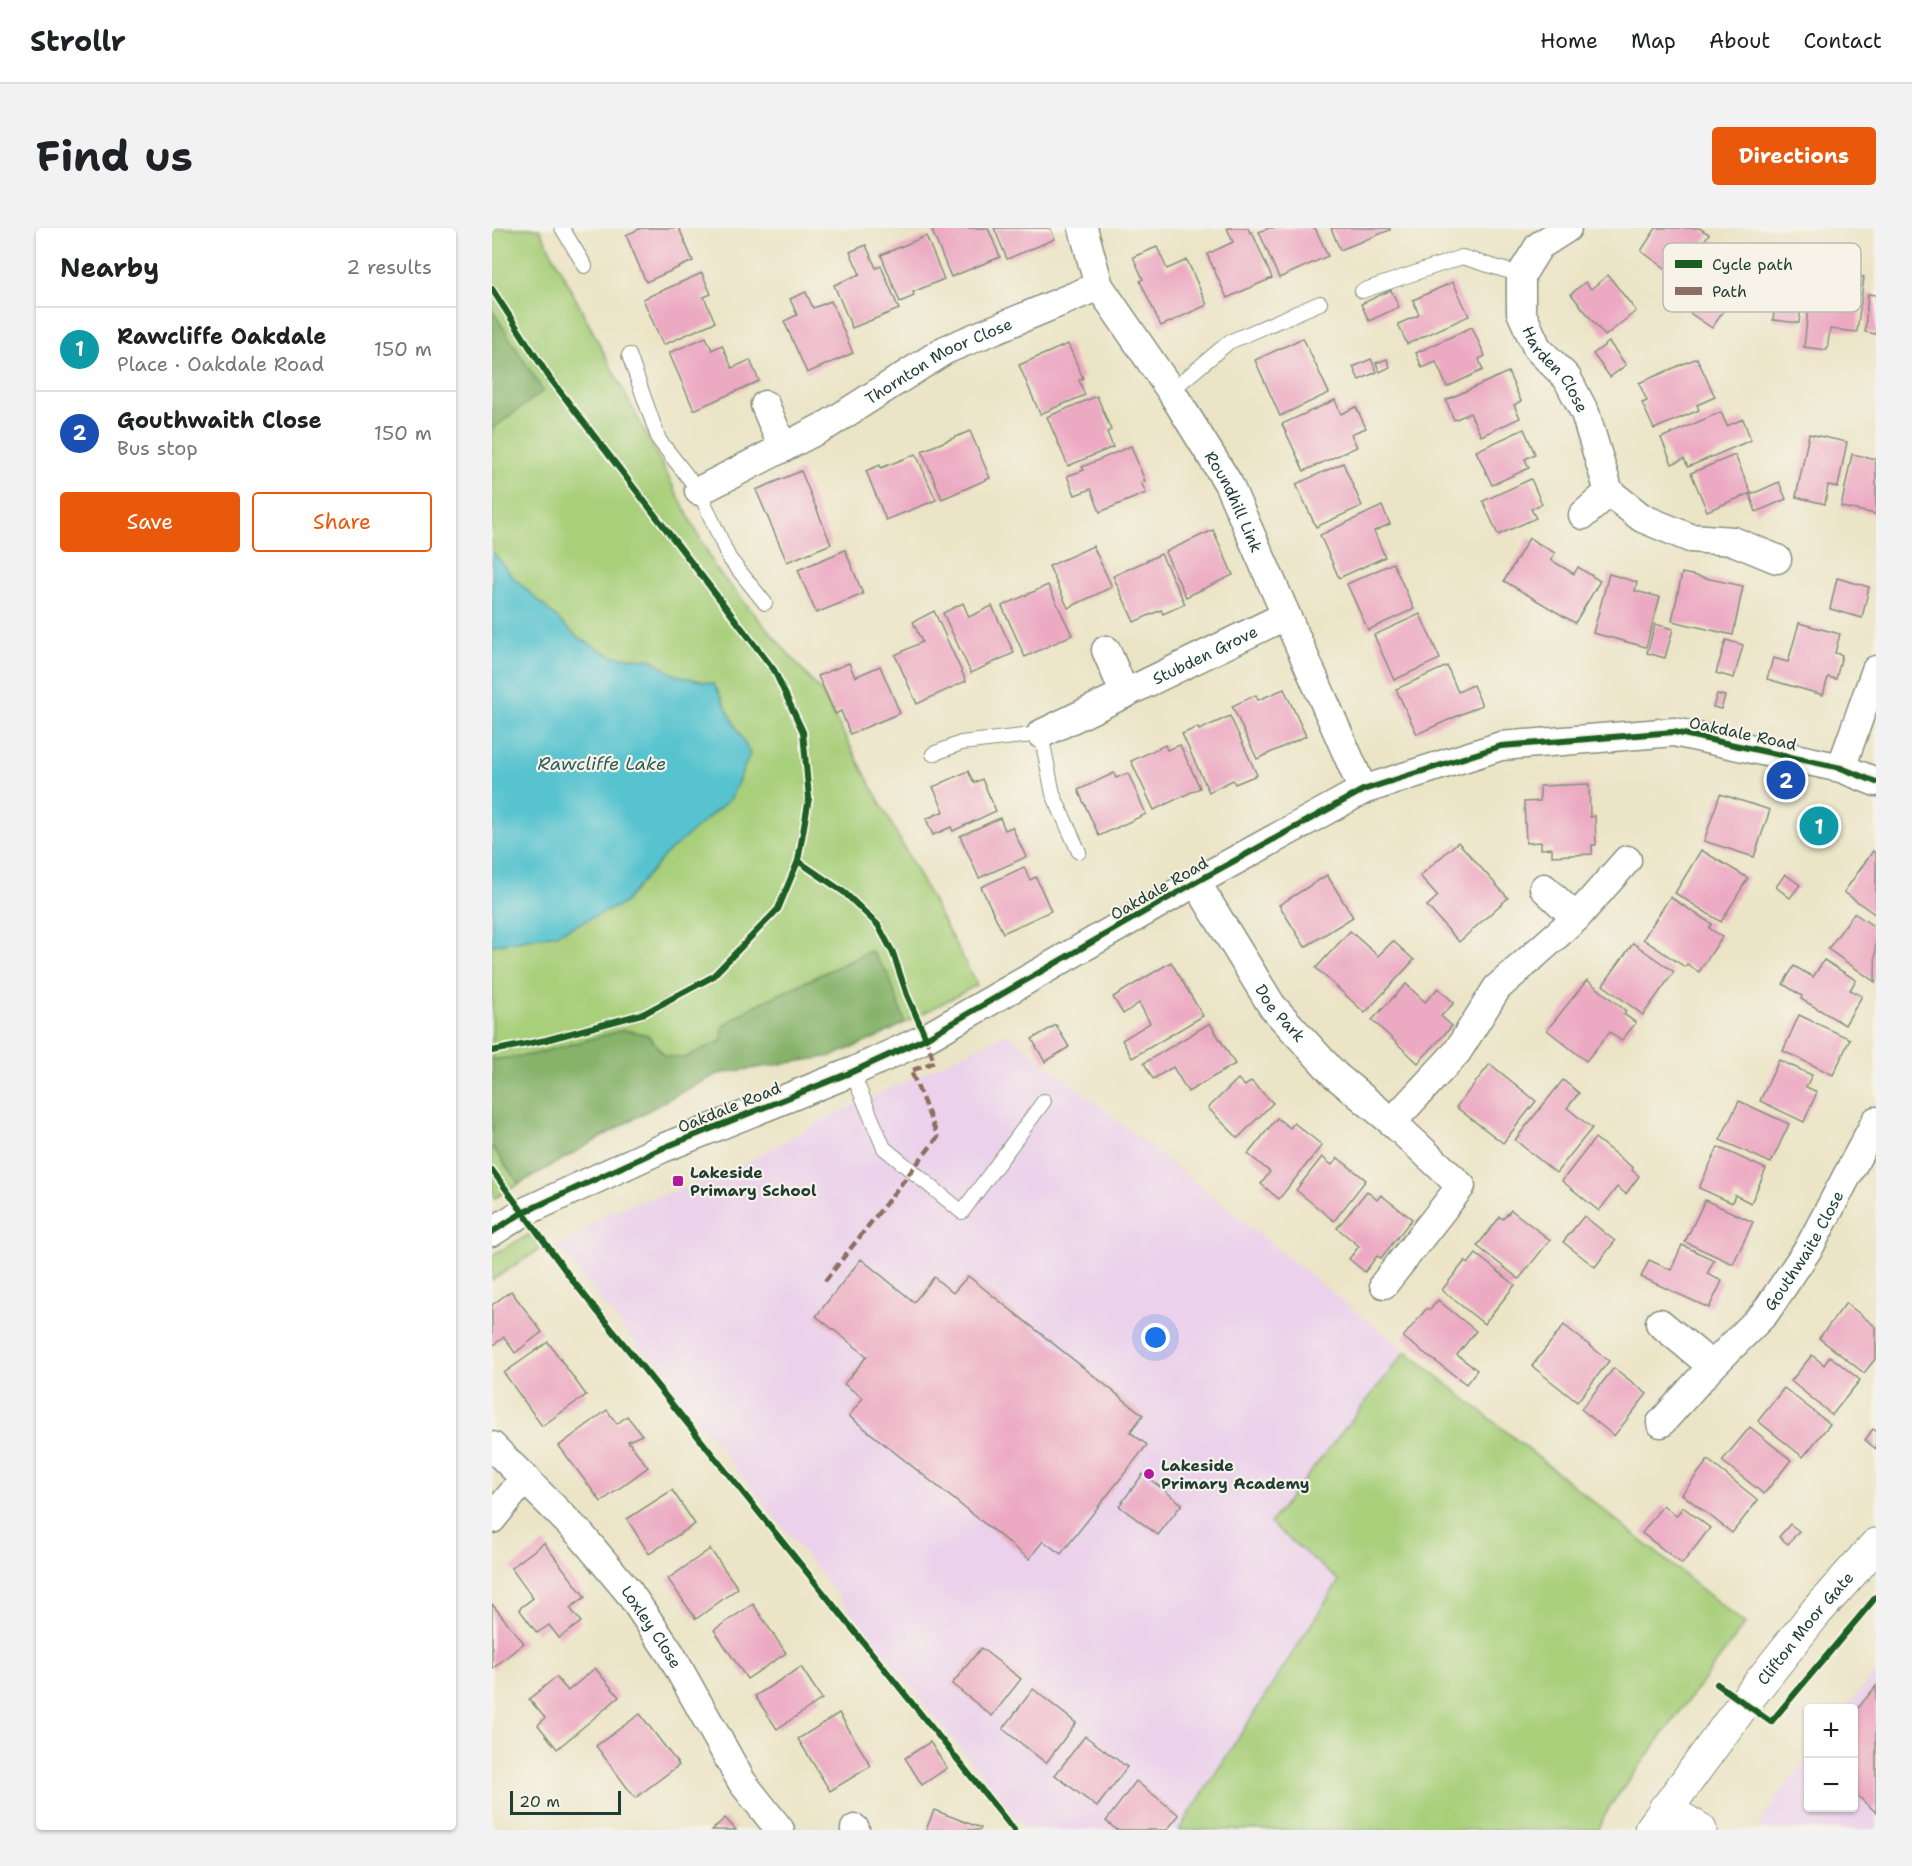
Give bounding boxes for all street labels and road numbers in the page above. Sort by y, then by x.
street label: Thornton Moor Close [861,313,1015,409]
street label: Harden Close [1517,323,1593,416]
street label: Roundhill Link [1200,447,1267,556]
street label: Stubden Grove [1149,621,1261,690]
street label: Oakdale Road [1687,712,1799,755]
street label: Oakdale Road [1107,852,1212,925]
street label: Doe Park [1250,980,1310,1047]
street label: Oakdale Road [675,1077,784,1138]
street label: Gouthwaite Close [1760,1187,1848,1315]
street label: Clifton Moor Gate [1752,1567,1858,1689]
street label: Loxley Close [617,1581,686,1672]

